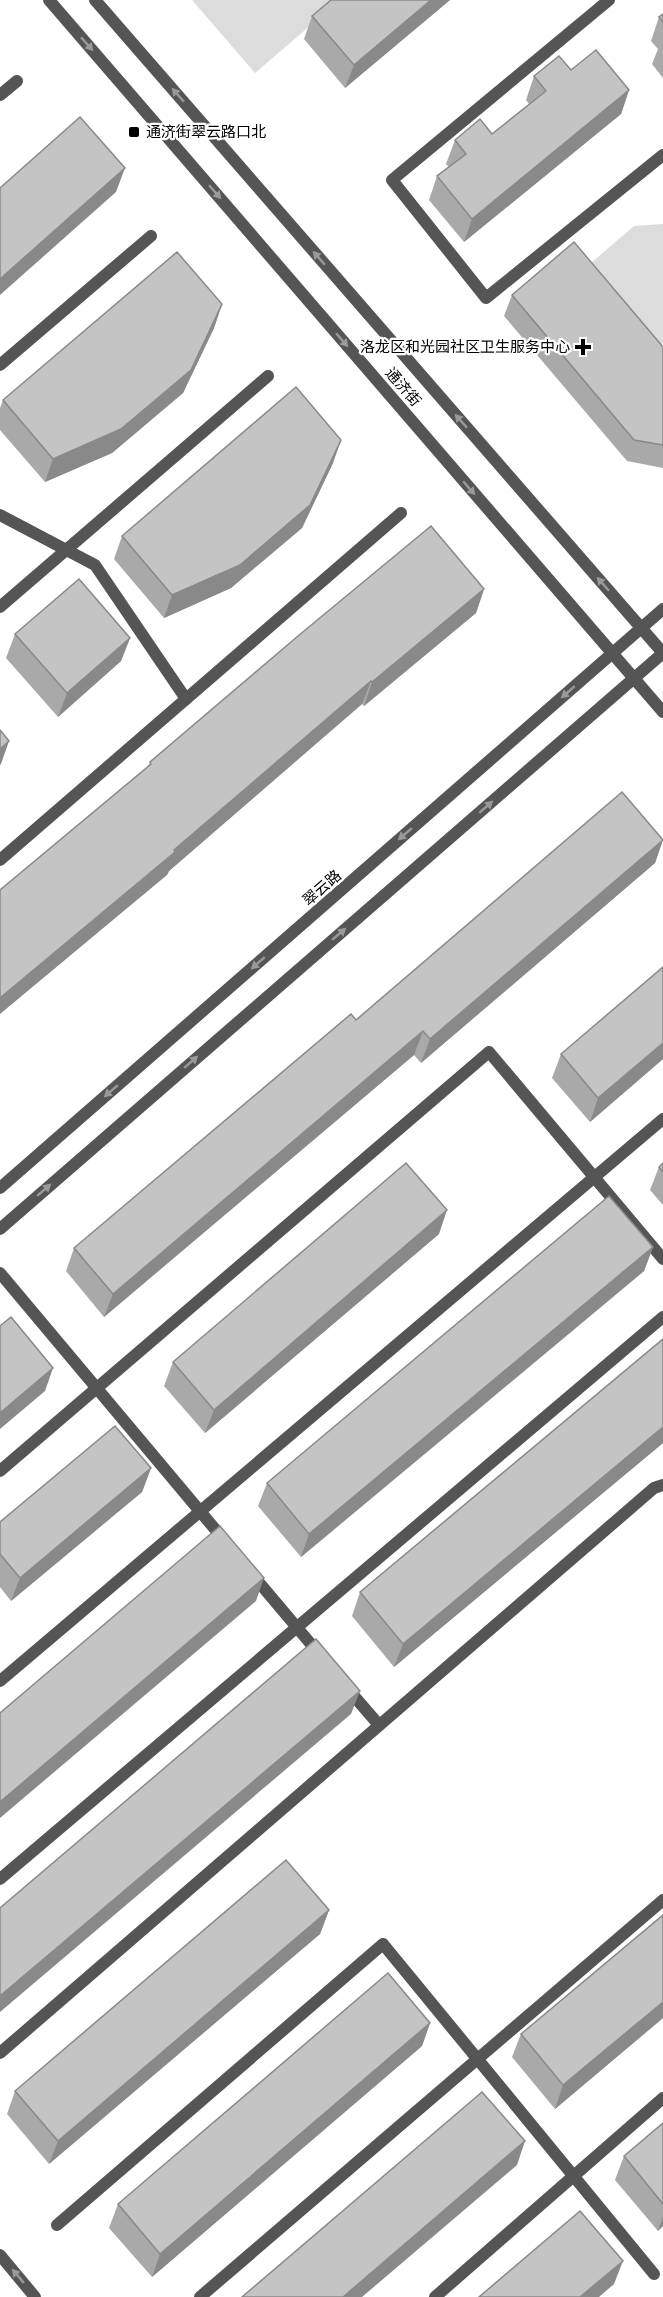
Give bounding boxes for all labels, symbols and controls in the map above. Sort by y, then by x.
one-way arrow [81,36,94,52]
one-way arrow [172,88,185,103]
place label: 通济街翠云路口北 [146,123,266,140]
marker: 通济街翠云路口北 [127,125,141,139]
one-way arrow [208,184,221,199]
one-way arrow [313,250,326,266]
one-way arrow [335,332,348,347]
place label: 洛龙区和光园社区卫生服务中心 [360,338,570,355]
marker: 洛龙区和光园社区卫生服务中心 [574,338,592,356]
street label: 通济街 [382,364,425,409]
one-way arrow [455,414,468,429]
one-way arrow [462,480,475,495]
one-way arrow [597,577,610,592]
one-way arrow [560,686,576,699]
one-way arrow [478,800,494,813]
one-way arrow [397,828,413,841]
street label: 翠云路 [299,866,344,909]
one-way arrow [331,928,346,941]
one-way arrow [251,956,266,970]
one-way arrow [183,1056,198,1069]
one-way arrow [104,1084,119,1098]
one-way arrow [36,1184,51,1197]
one-way arrow [11,2268,24,2284]

